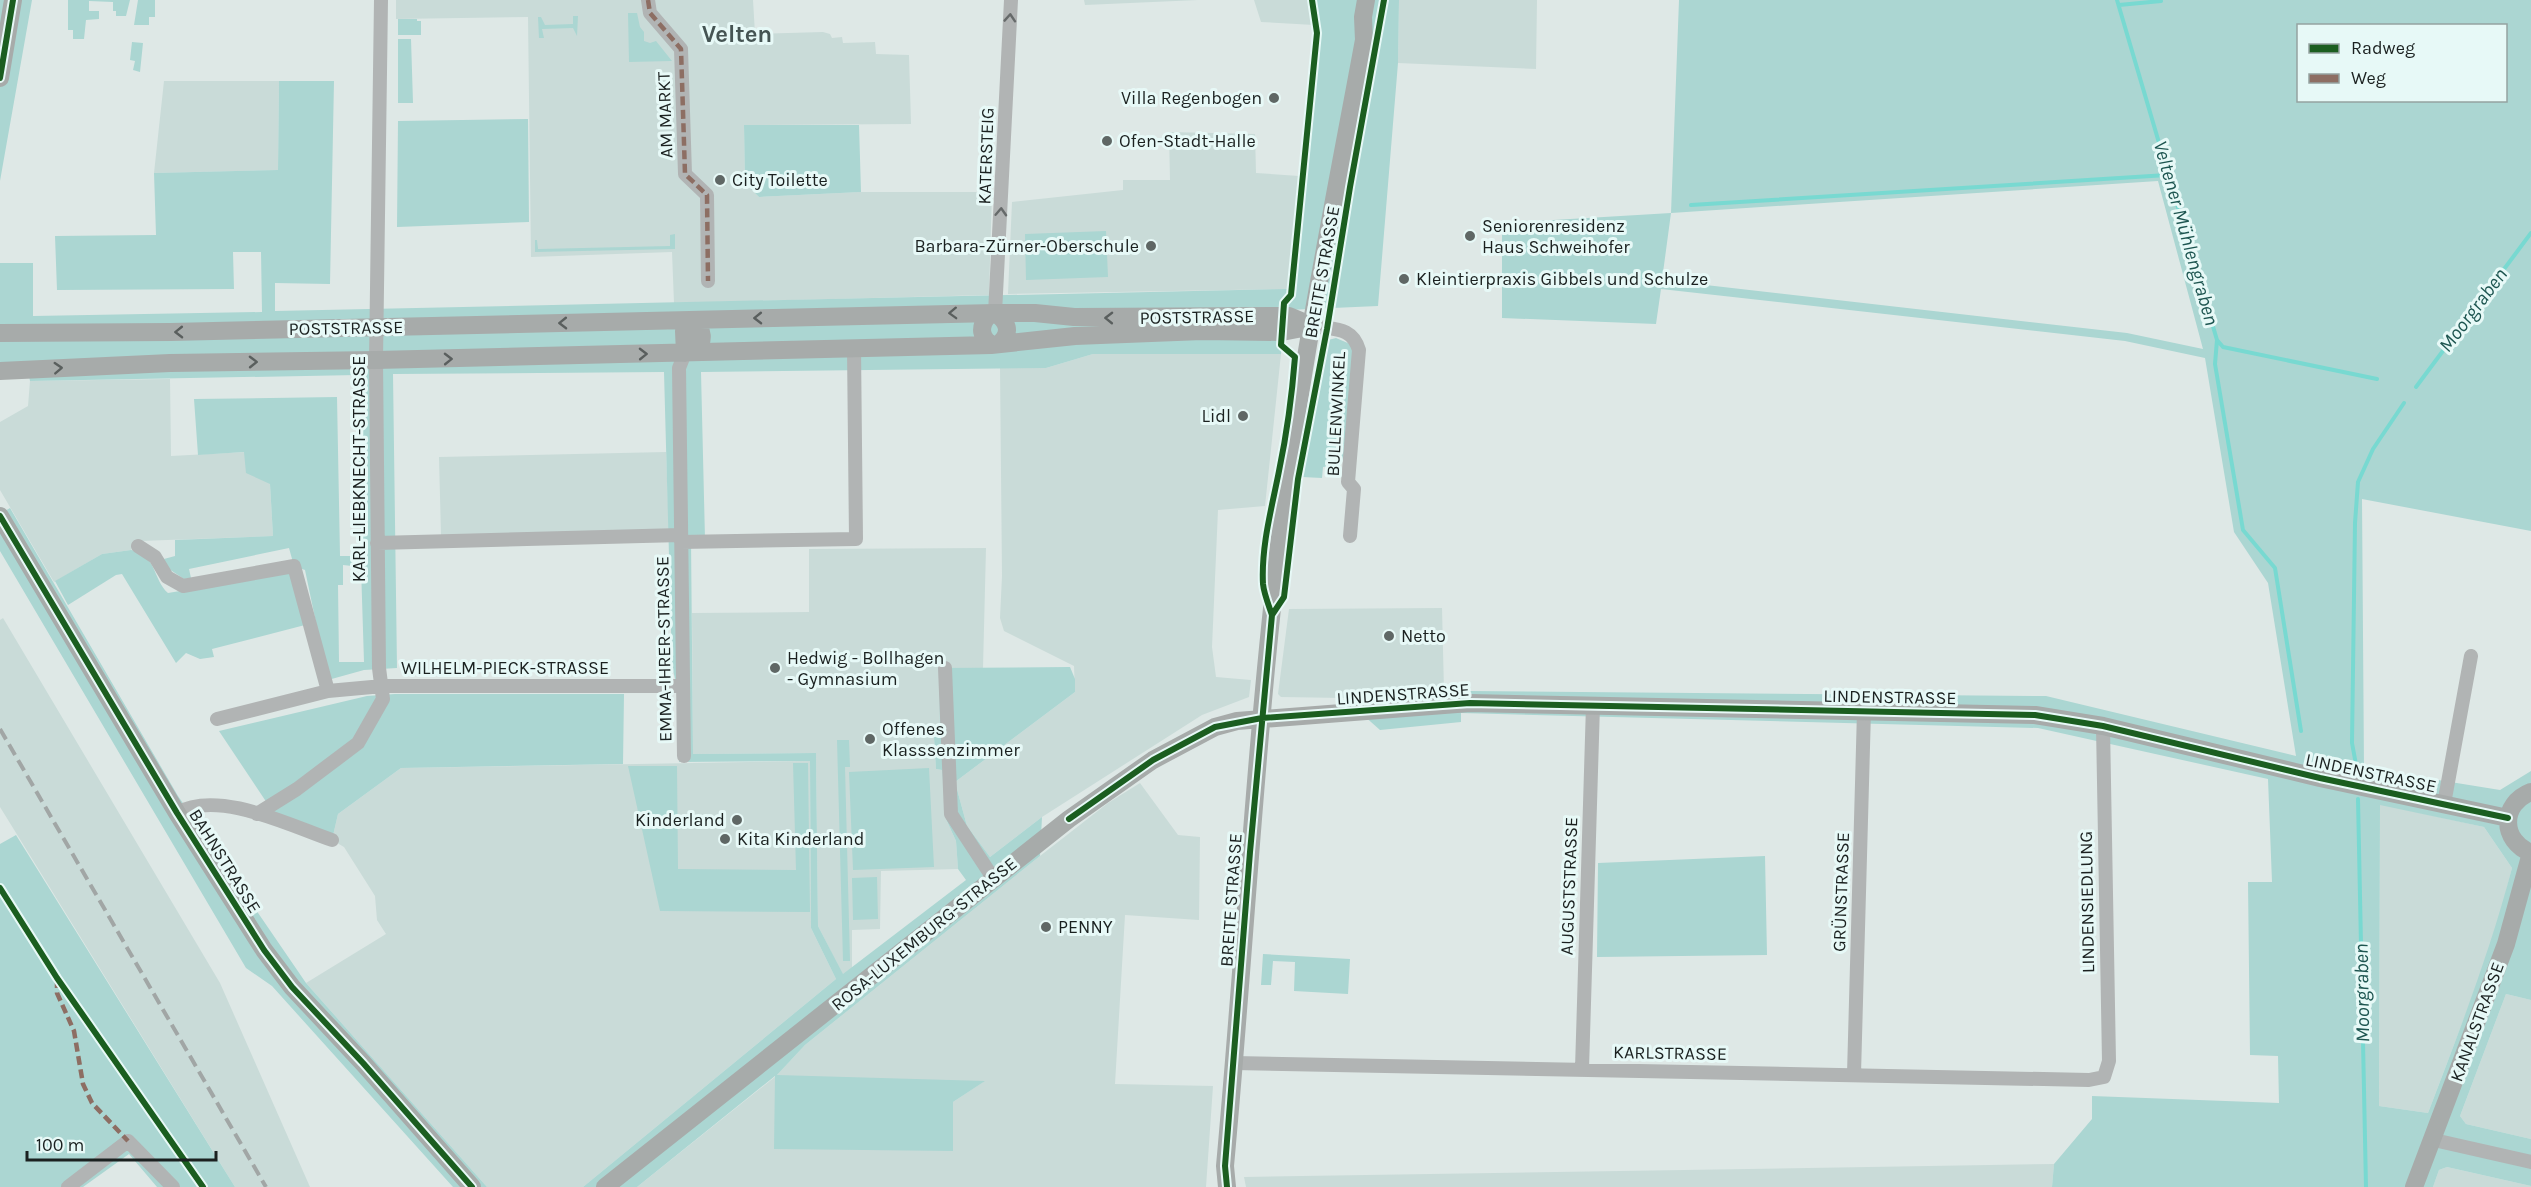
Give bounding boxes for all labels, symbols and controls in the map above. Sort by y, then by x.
one-way arrow [1003,13,1016,22]
district label: Velten [702,20,772,48]
legend [2297,24,2507,102]
text: Radweg [2351,37,2415,59]
text: Weg [2351,67,2386,89]
street label: AM MARKT [652,71,678,159]
place label: Villa Regenbogen [1121,87,1262,109]
marker: Villa Regenbogen [1267,91,1281,105]
street label: KATERSTEIG [973,107,999,205]
place label: Ofen-Stadt-Halle [1119,130,1256,152]
marker: Ofen-Stadt-Halle [1100,134,1114,148]
water label: Veltener Mühlengraben [2149,138,2223,328]
place label: City Toilette [732,169,828,191]
marker: City Toilette [713,173,727,187]
street label: BREITE STRASSE [1300,204,1344,340]
one-way arrow [994,208,1007,217]
place label: Seniorenresidenz Haus Schweihofer [1482,215,1630,258]
marker: Seniorenresidenz Haus Schweihofer [1463,229,1477,243]
place label: Barbara-Zürner-Oberschule [914,235,1139,257]
marker: Barbara-Zürner-Oberschule [1144,239,1158,253]
water label: Moorgraben [2434,263,2512,357]
place label: Kleintierpraxis Gibbels und Schulze [1416,268,1708,290]
marker: Kleintierpraxis Gibbels und Schulze [1397,272,1411,286]
street label: POSTSTRASSE [1140,305,1254,329]
one-way arrow [949,307,958,320]
one-way arrow [754,312,763,325]
one-way arrow [1105,312,1114,324]
street label: POSTSTRASSE [289,316,403,340]
one-way arrow [559,317,568,329]
one-way arrow [175,325,184,338]
one-way arrow [639,348,648,360]
street label: BULLENWINKEL [1322,350,1350,477]
one-way arrow [444,352,453,365]
one-way arrow [249,356,258,368]
street label: KARL-LIEBKNECHT-STRASSE [348,356,370,582]
one-way arrow [54,362,63,375]
place label: Lidl [1202,405,1231,427]
marker: Lidl [1236,409,1250,423]
street label: EMMA-IHRER-STRASSE [651,556,677,742]
place label: Netto [1401,625,1446,647]
marker: Netto [1382,629,1396,643]
place label: Hedwig - Bollhagen - Gymnasium [787,647,944,690]
street label: WILHELM-PIECK-STRASSE [401,657,609,679]
marker: Hedwig - Bollhagen - Gymnasium [768,661,782,675]
street label: LINDENSTRASSE [1336,678,1470,710]
street label: LINDENSTRASSE [1823,685,1957,709]
place label: Offenes Klasssenzimmer [882,718,1020,761]
marker: Offenes Klasssenzimmer [863,732,877,746]
street label: LINDENSTRASSE [2304,748,2438,798]
street label: BAHNSTRASSE [184,805,266,917]
place label: Kinderland [635,809,725,831]
marker: Kinderland [730,813,744,827]
street label: AUGUSTSTRASSE [1556,816,1582,956]
place label: Kita Kinderland [737,828,864,850]
street label: LINDENSIEDLUNG [2075,831,2099,973]
marker: Kita Kinderland [718,832,732,846]
street label: BREITE STRASSE [1215,832,1247,968]
street label: GRÜNSTRASSE [1828,832,1854,952]
street label: ROSA-LUXEMBURG-STRASSE [827,852,1021,1016]
place label: PENNY [1058,916,1113,938]
marker: PENNY [1039,920,1053,934]
water label: Moorgraben [2350,943,2374,1043]
street label: KANALSTRASSE [2445,959,2509,1085]
street label: KARLSTRASSE [1613,1041,1727,1065]
scale bar [27,1124,216,1162]
text: 100 m [36,1134,84,1156]

